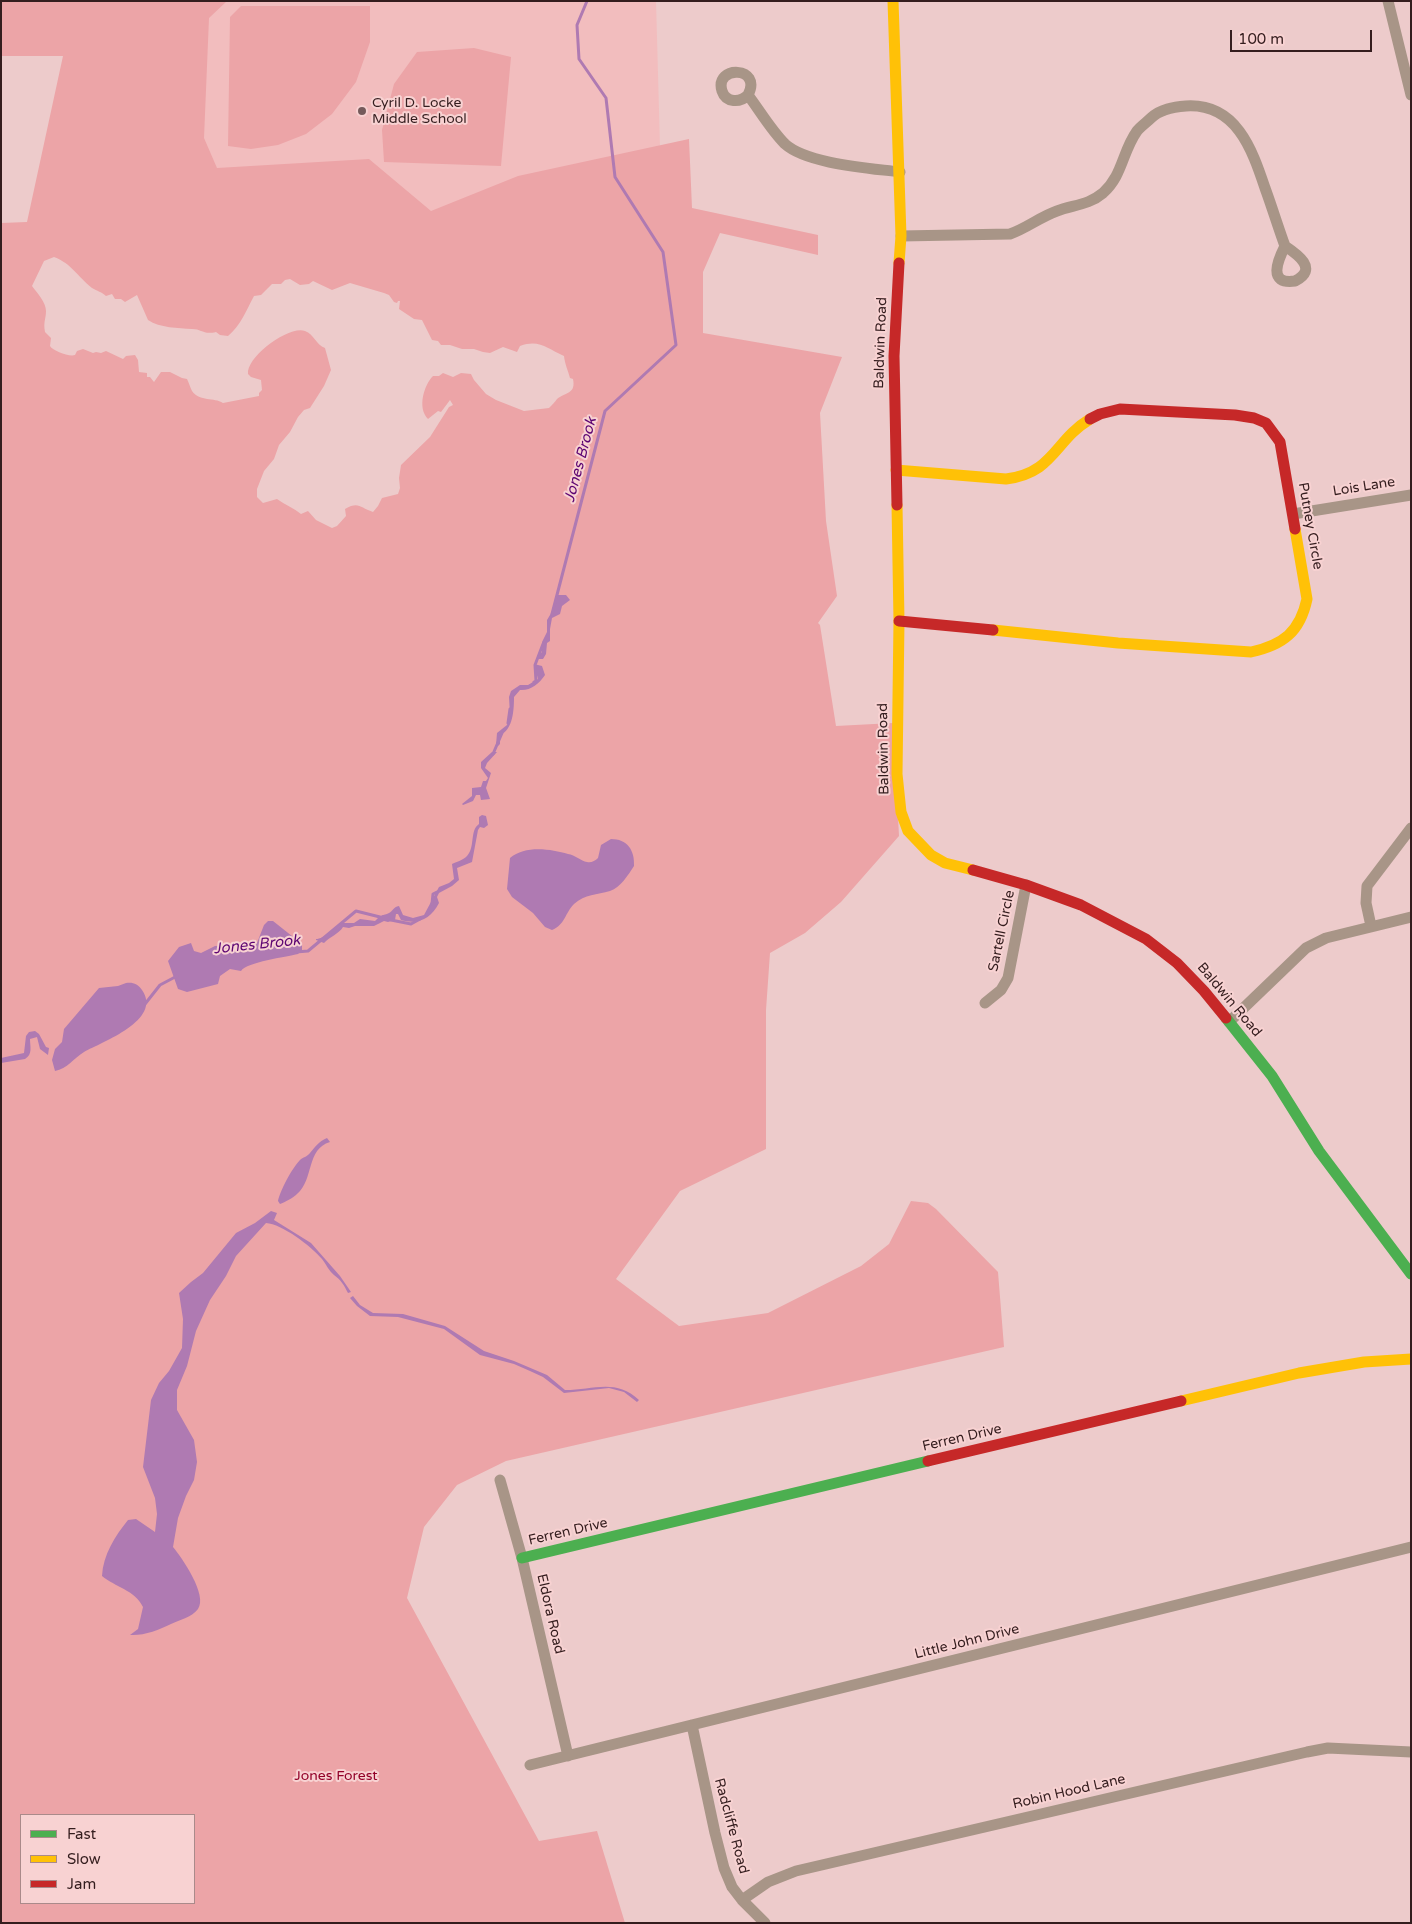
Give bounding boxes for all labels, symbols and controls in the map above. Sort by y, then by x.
scale bar [1232,20,1374,52]
text: 100 m [1238,30,1284,48]
place label: Cyril D. Locke Middle School [372,95,467,128]
marker: Cyril D. Locke Middle School [356,105,368,117]
street label: Baldwin Road [871,297,891,389]
water label: Jones Brook [561,416,601,504]
street label: Lois Lane [1332,474,1396,500]
street label: Putney Circle [1294,481,1326,571]
street label: Baldwin Road [875,703,893,795]
street label: Sartell Circle [985,889,1019,973]
water label: Jones Brook [213,931,301,959]
street label: Baldwin Road [1193,959,1265,1041]
street label: Ferren Drive [921,1421,1003,1455]
street label: Ferren Drive [527,1515,609,1549]
street label: Eldora Road [533,1572,567,1656]
street label: Little John Drive [913,1621,1021,1663]
park label: Jones Forest [294,1768,378,1784]
street label: Robin Hood Lane [1011,1771,1127,1813]
street label: Radcliffe Road [710,1776,752,1876]
legend [20,1814,195,1904]
text: Fast [67,1825,96,1843]
text: Slow [67,1850,101,1868]
text: Jam [67,1875,96,1893]

